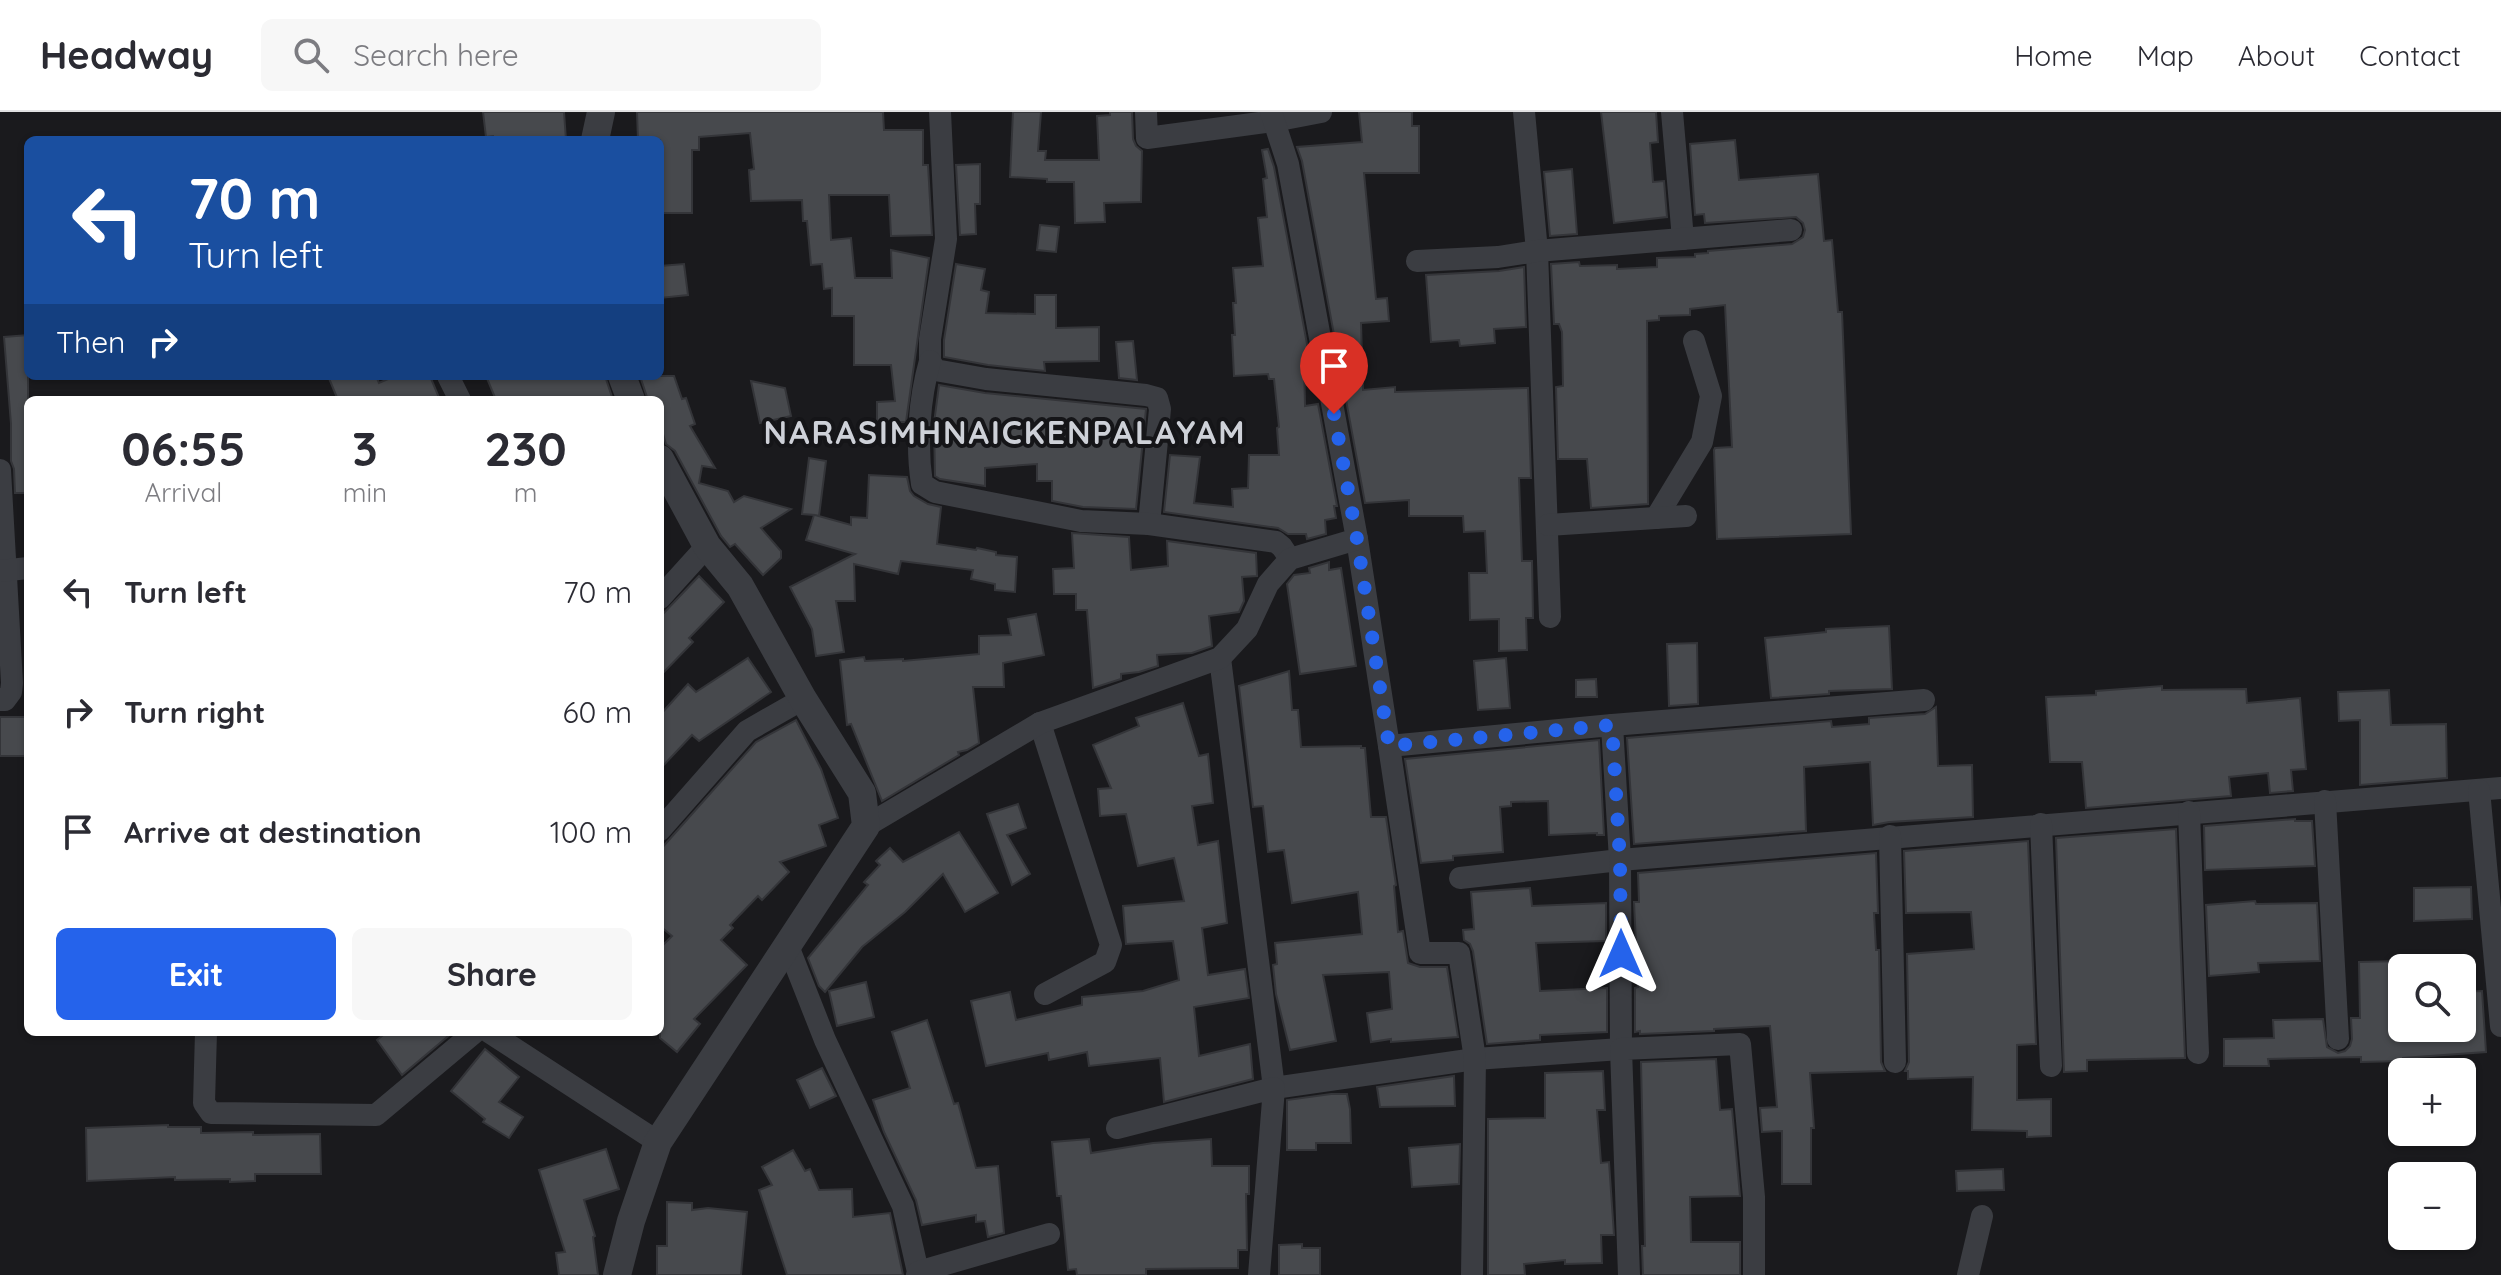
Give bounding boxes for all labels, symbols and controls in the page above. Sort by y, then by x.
search box [261,19,821,91]
text: Headway [40,31,213,79]
icon: search [289,33,333,77]
text: Search here [353,36,519,74]
text: Home [2014,38,2093,73]
text: Map [2137,38,2194,73]
text: About [2238,38,2315,73]
text: Contact [2359,38,2461,73]
text: 70 m [188,163,320,233]
icon: left [56,168,160,272]
text: Turn left [188,232,324,277]
icon: right [141,320,185,364]
text: Then [56,323,125,361]
pin [1300,332,1368,414]
icon: arrive [1312,344,1356,388]
district label: NARASIMHNAICKENPALAYAM [763,412,1247,452]
text: 06:55 [121,418,246,478]
text: 3 [352,418,378,478]
text: 230 [484,418,567,478]
text: Arrival [144,476,222,509]
text: min [343,476,387,509]
text: m [514,476,537,509]
icon: left [56,570,100,614]
text: Turn left [124,573,247,611]
text: 70 m [563,573,632,611]
icon: right [56,690,100,734]
text: Turn right [124,693,265,731]
text: 60 m [562,693,632,731]
icon: arrive [56,810,100,854]
text: Arrive at destination [124,813,422,851]
text: 100 m [550,813,632,851]
position arrow [1579,912,1663,996]
button: Exit [56,928,336,1020]
button: Share [352,928,632,1020]
map controls [2388,954,2476,1250]
button: search [2388,954,2476,1042]
button: + [2388,1058,2476,1146]
button: − [2388,1162,2476,1250]

